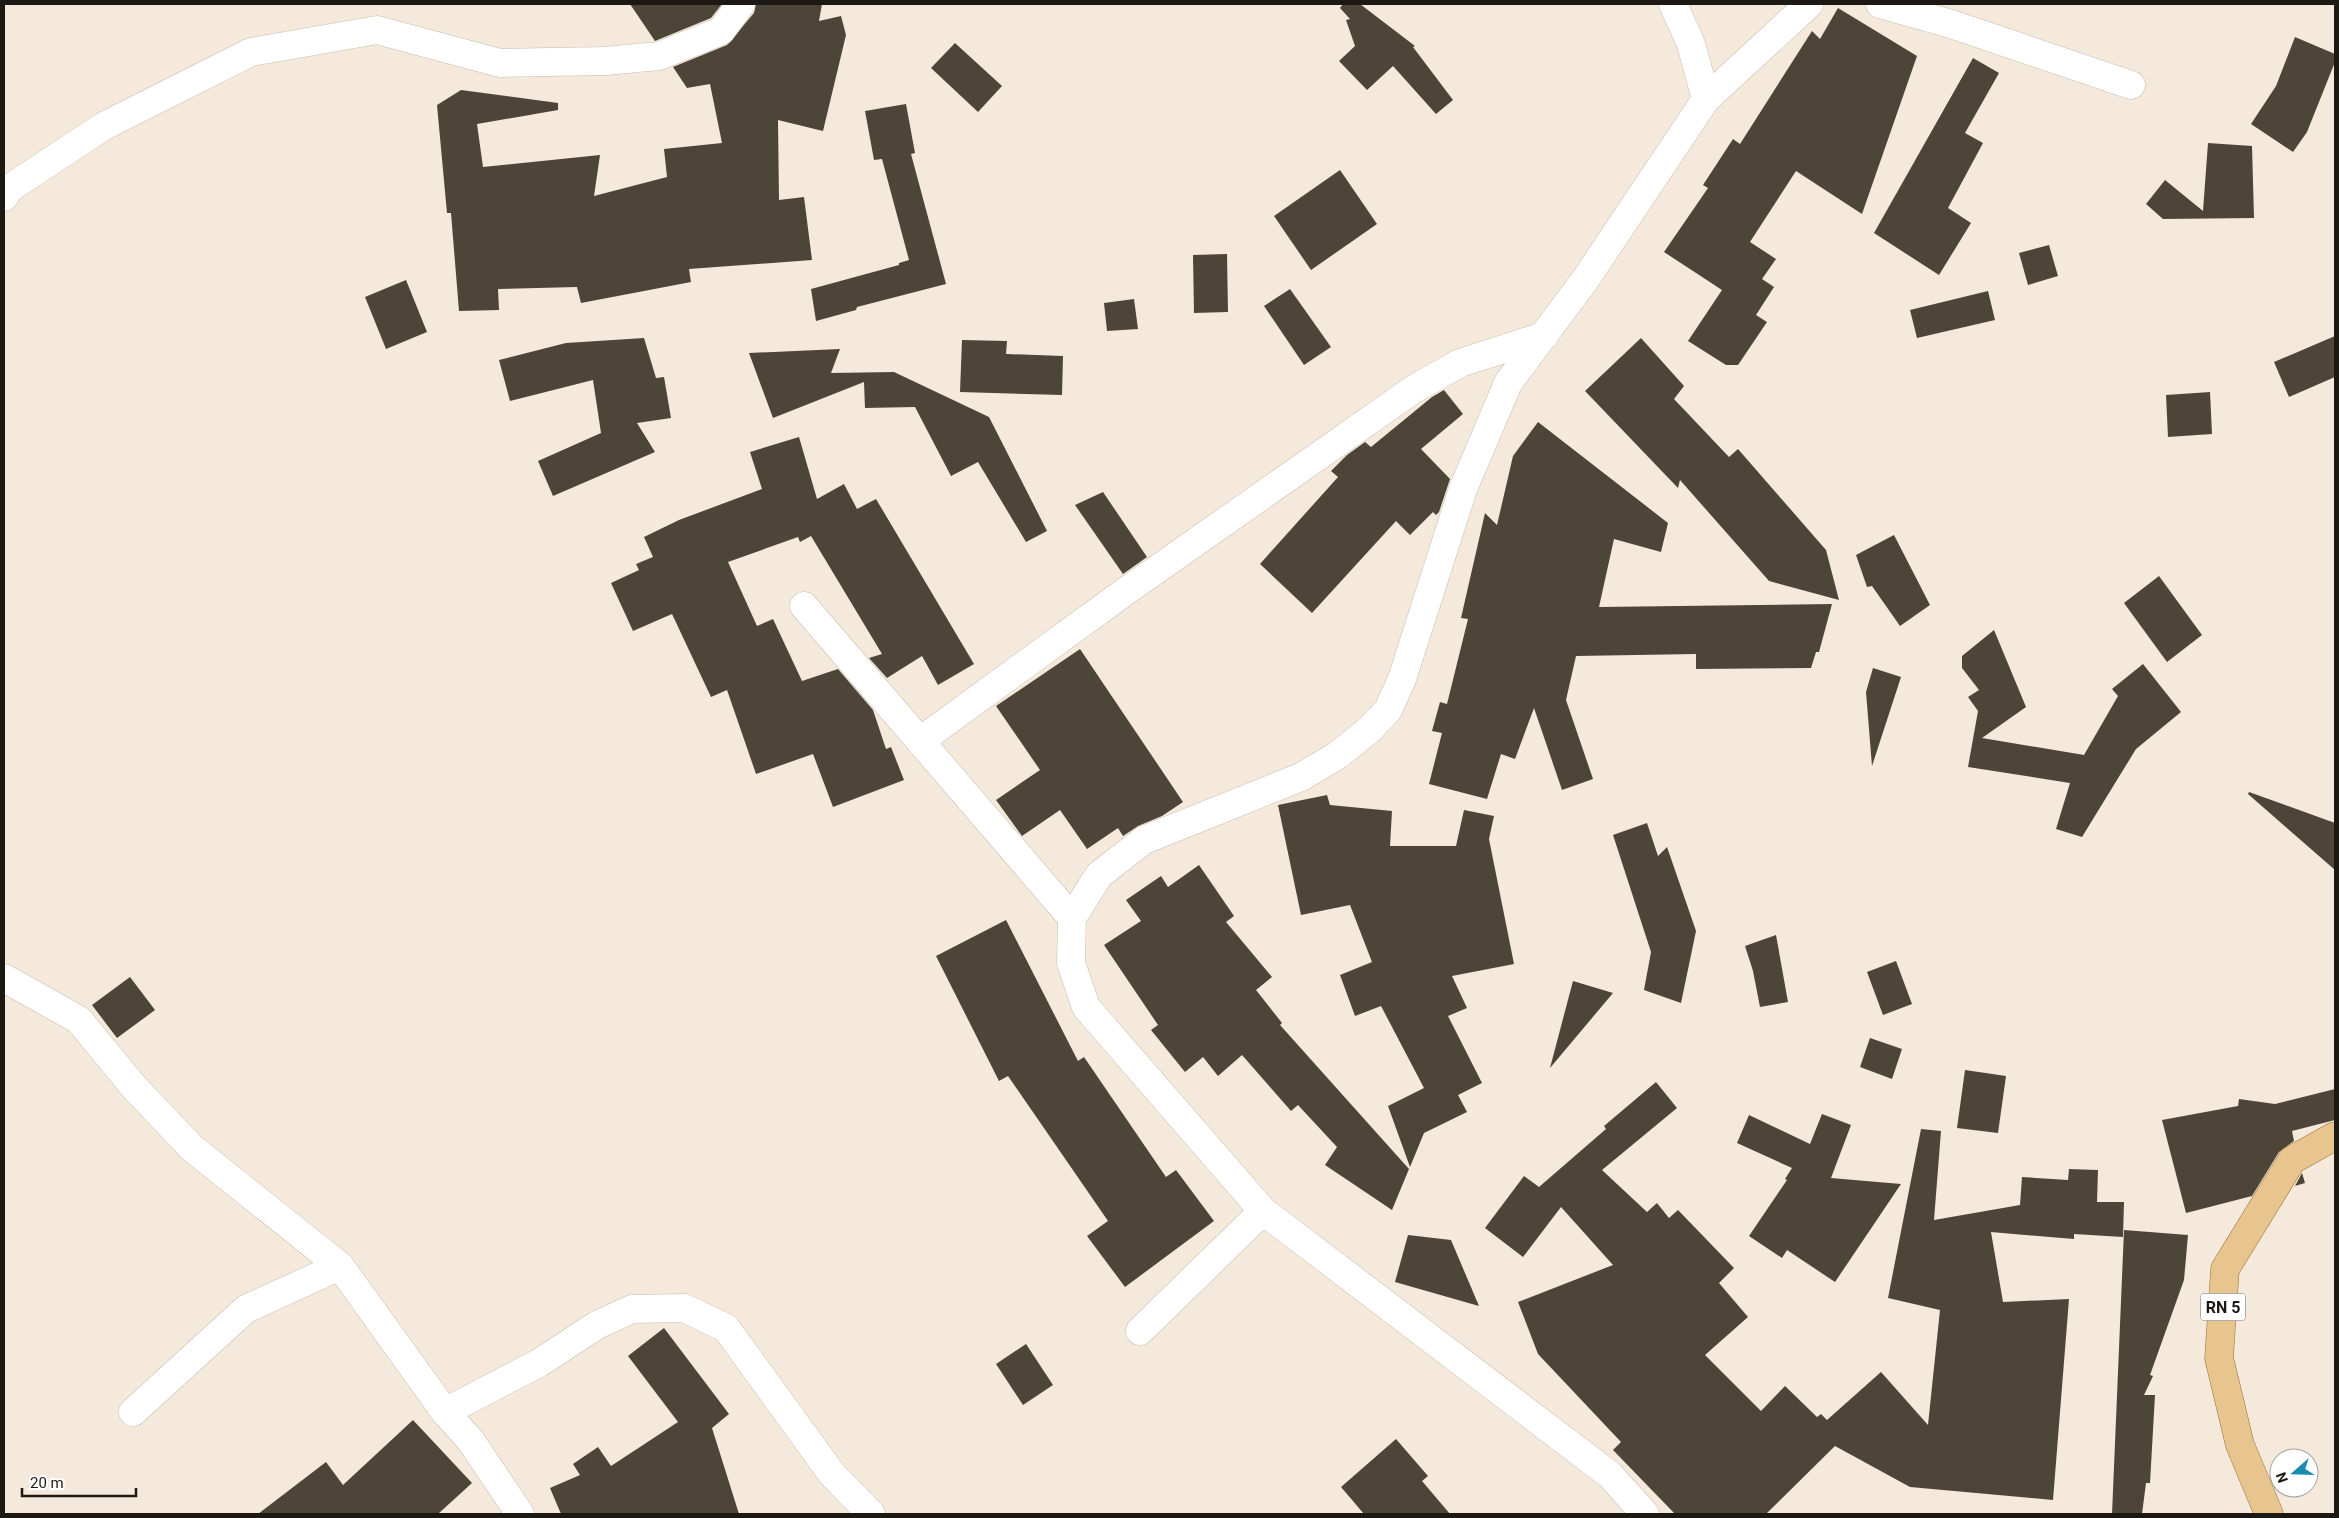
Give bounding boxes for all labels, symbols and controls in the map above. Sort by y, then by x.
road number: RN 5 [2200,1294,2246,1320]
north arrow [2269,1448,2319,1498]
scale bar [22,1466,136,1498]
text: N [2273,1470,2291,1485]
text: 20 m [30,1474,64,1492]

